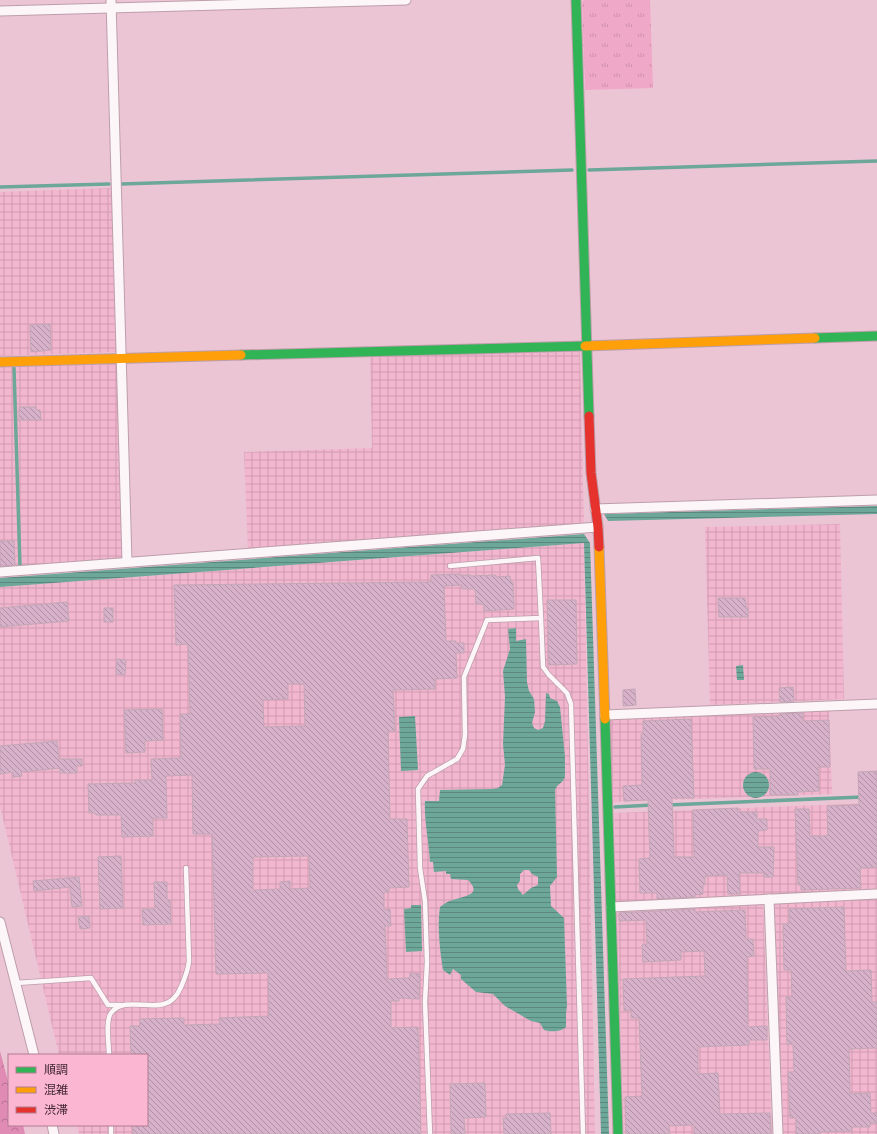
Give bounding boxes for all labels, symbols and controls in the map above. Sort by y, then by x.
legend [8,1054,148,1126]
text: 順調 [44,1062,68,1078]
text: 混雑 [44,1082,68,1098]
text: 渋滞 [44,1102,68,1118]

